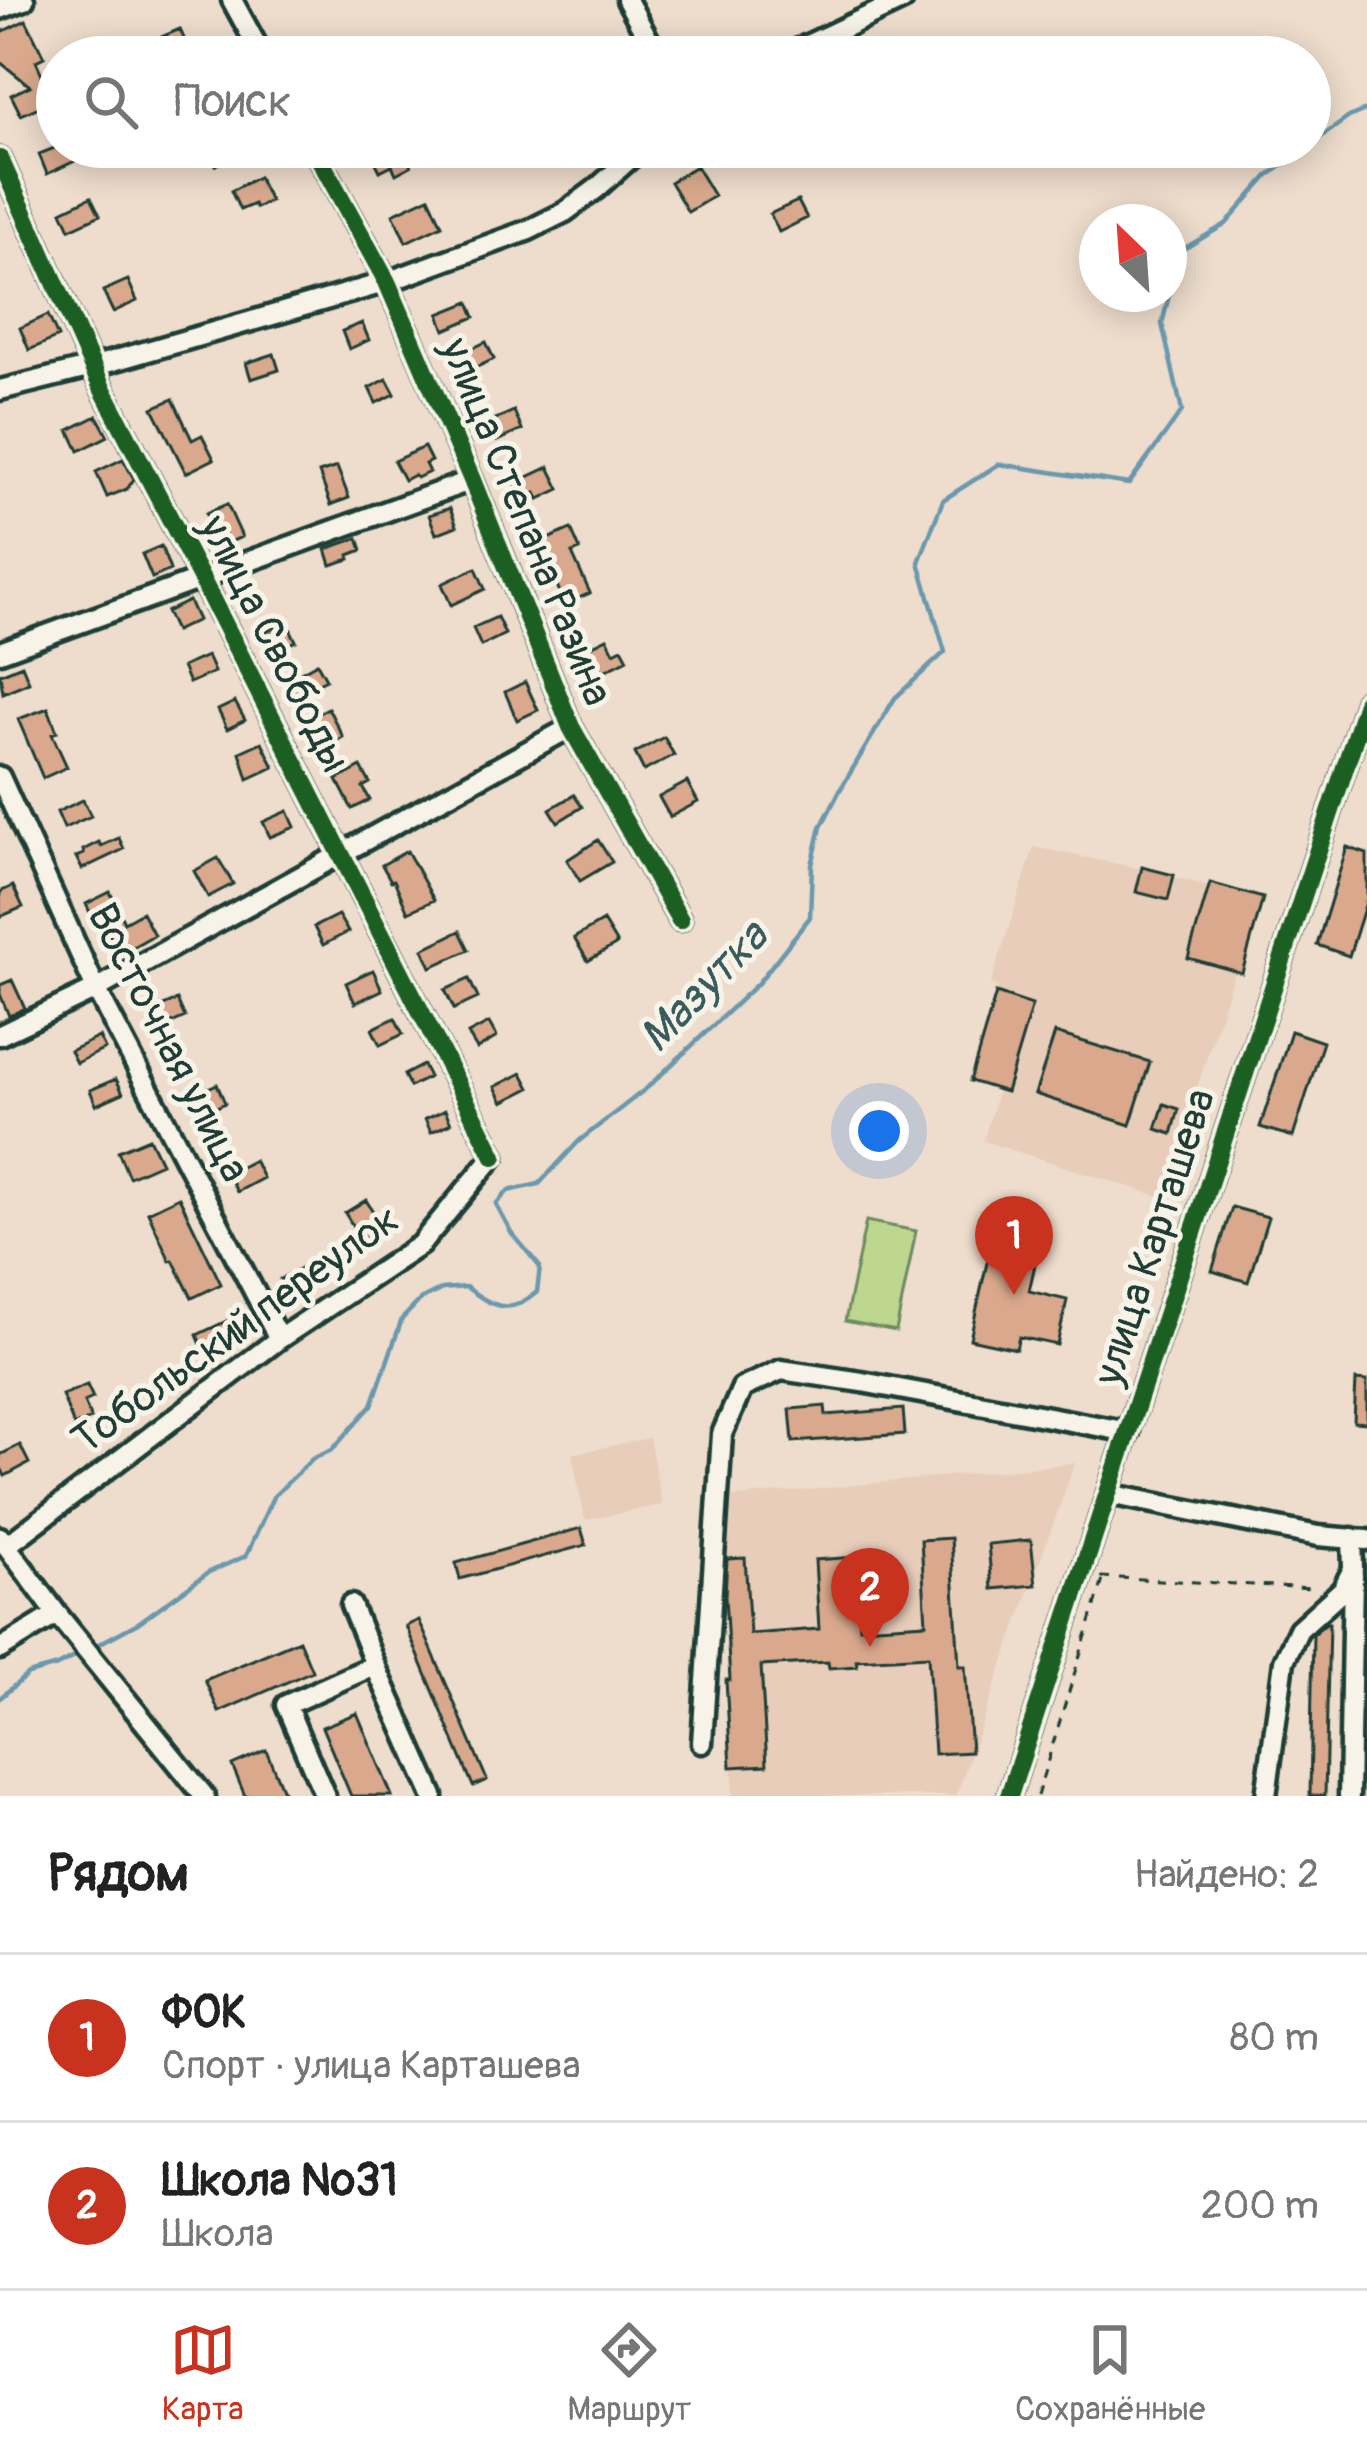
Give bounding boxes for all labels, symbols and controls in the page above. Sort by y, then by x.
search box [36,36,1331,168]
icon: search [78,69,144,135]
text: Поиск [174,74,291,130]
north arrow [1079,204,1187,312]
street label: улица Степана Разина [428,330,623,713]
street label: улица Свободы [186,506,361,781]
street label: Восточная улица [75,895,261,1191]
water label: Мазутка [628,908,781,1064]
street label: улица Карташева [1082,1082,1227,1393]
your location [849,1101,909,1161]
street label: Тобольский переулок [62,1194,410,1466]
pin: 1 [975,1196,1053,1295]
pin: 2 [831,1548,909,1647]
text: Рядом [48,1842,189,1906]
text: Найдено: 2 [1134,1850,1319,1899]
text: ФОК [162,1985,247,2041]
text: 1 [79,2013,95,2062]
text: 80 m [1230,2013,1319,2062]
text: Спорт · улица Карташева [162,2041,581,2090]
text: Школа №31 [162,2153,398,2209]
text: 2 [76,2181,98,2230]
text: 200 m [1201,2181,1319,2230]
text: Школа [162,2209,274,2258]
tab: Карта [162,2317,244,2430]
tab: Маршрут [567,2317,691,2430]
tab: Сохранённые [1015,2317,1205,2430]

